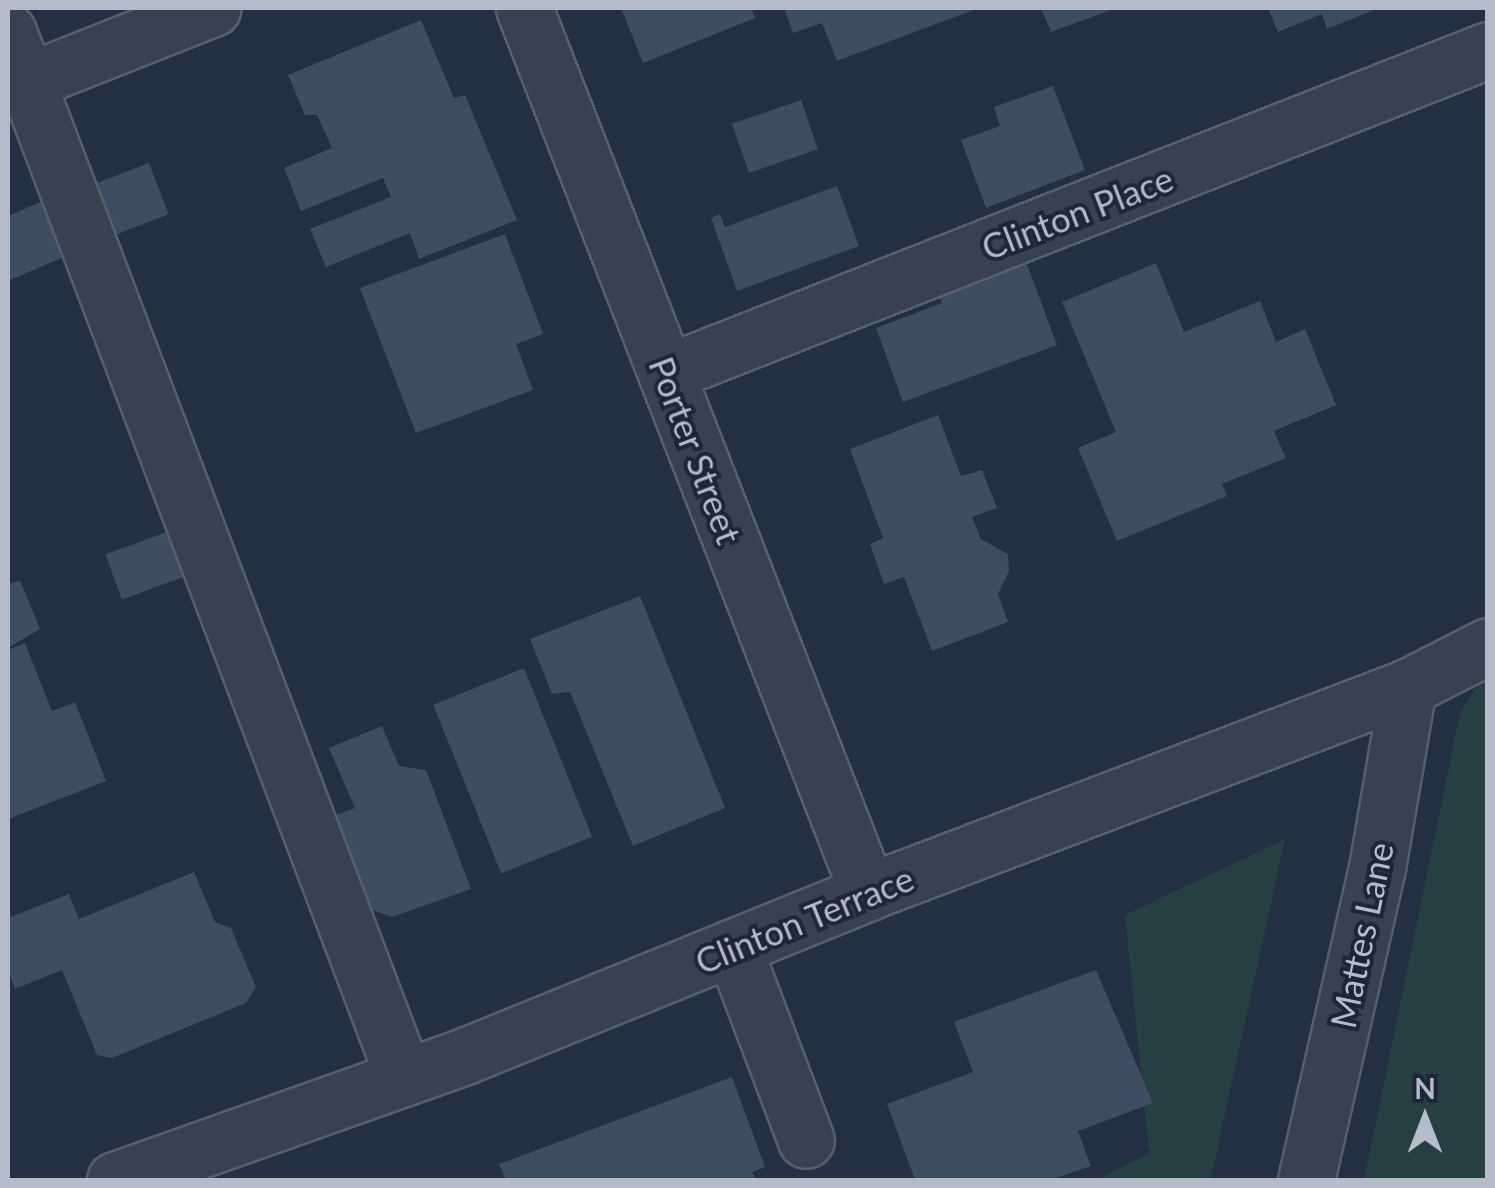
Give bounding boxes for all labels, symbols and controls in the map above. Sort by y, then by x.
street label: Clinton Place [975,156,1179,268]
street label: Porter Street [641,350,751,550]
street label: Mattes Lane [1321,838,1401,1032]
street label: Clinton Terrace [688,856,920,982]
north arrow [1375,1068,1475,1168]
text: N [1414,1071,1436,1105]

